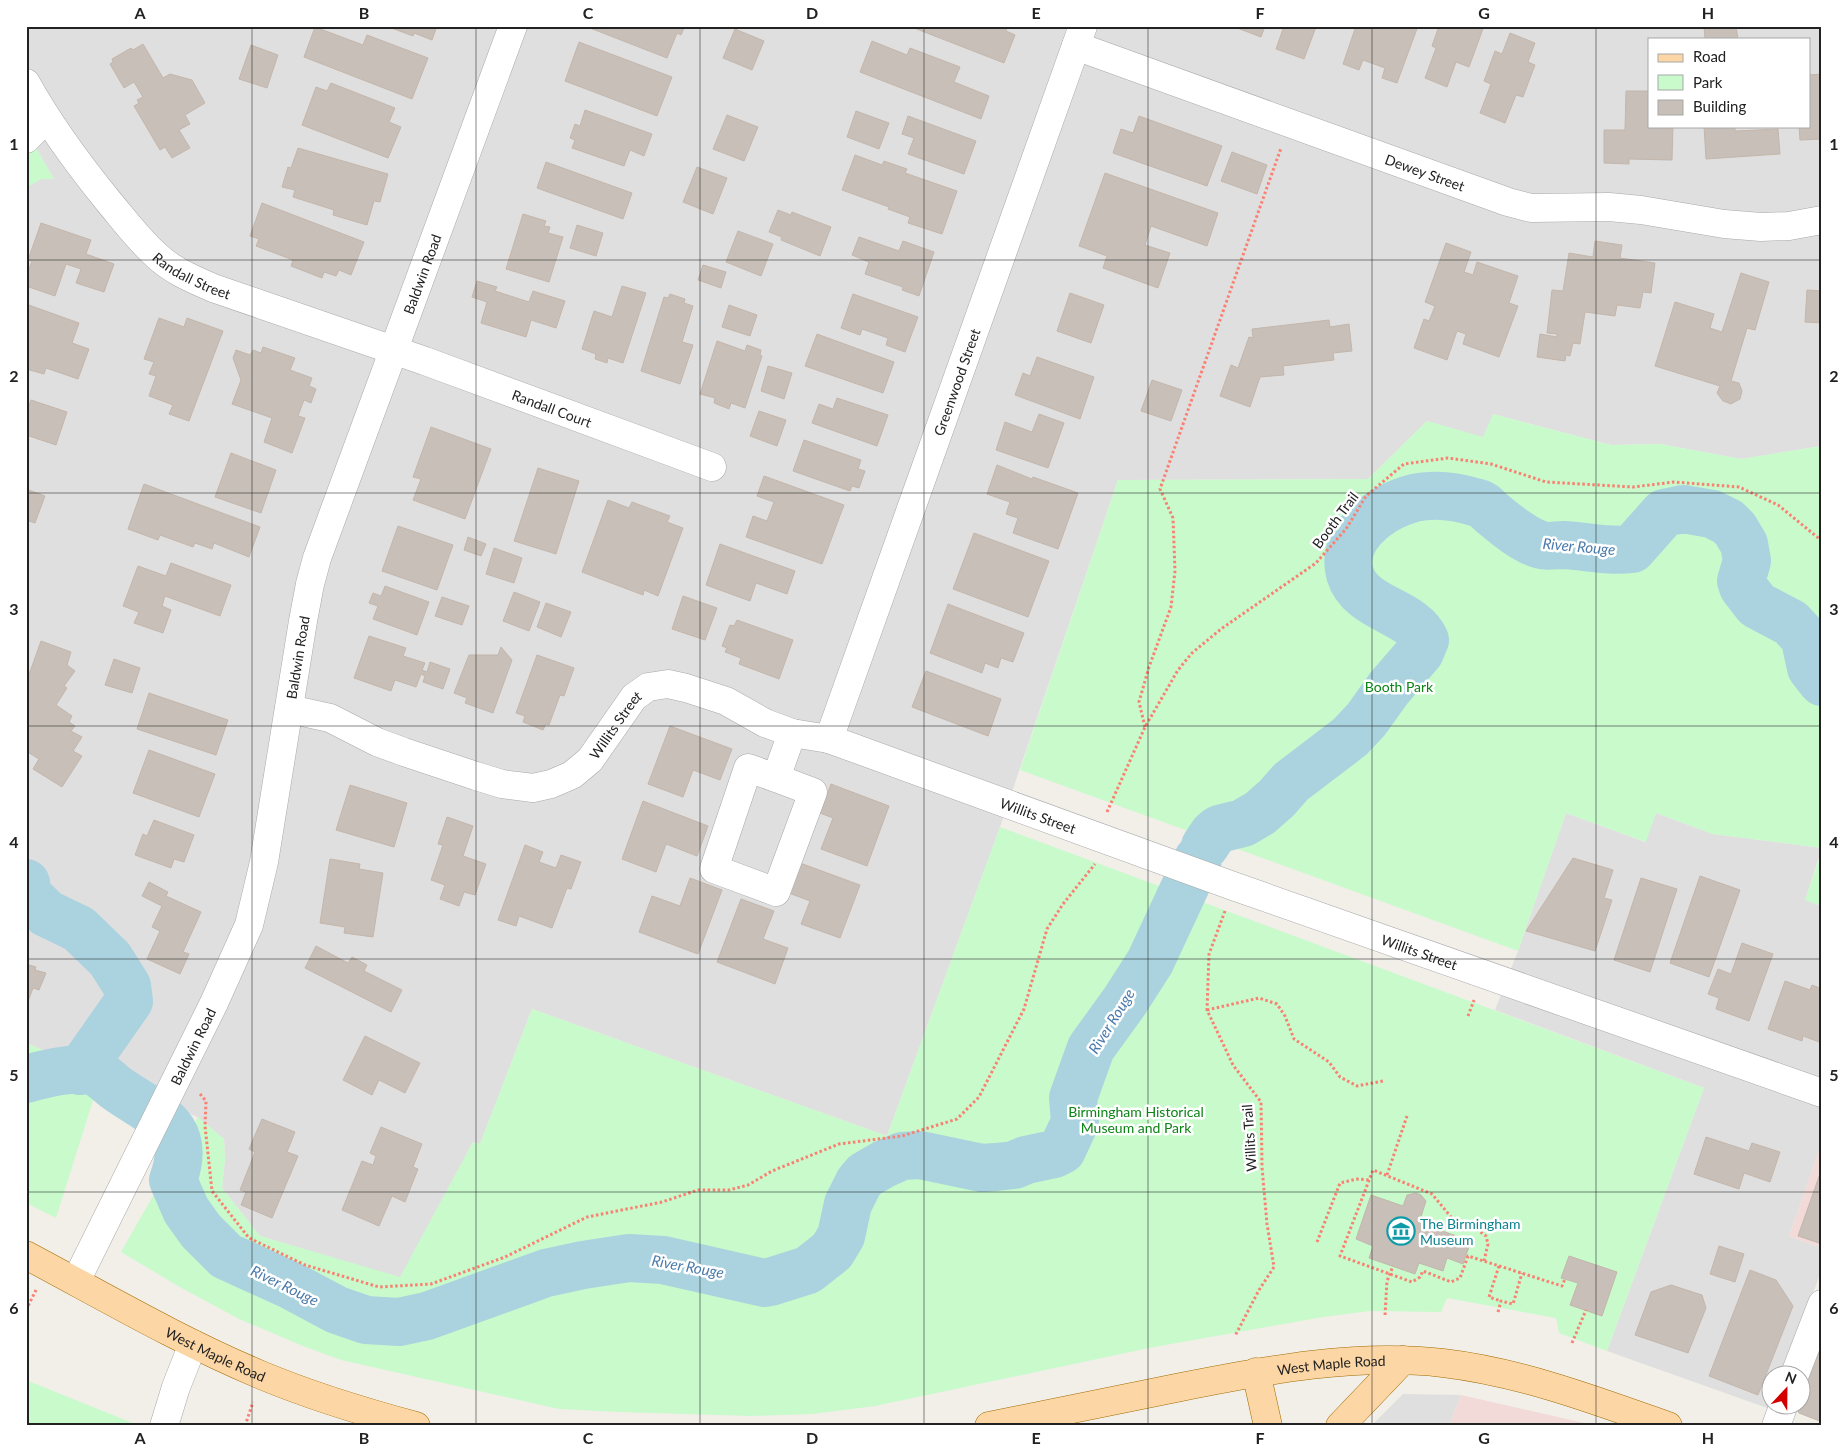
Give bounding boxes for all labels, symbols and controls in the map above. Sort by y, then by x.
text: A [133,3,146,22]
text: B [359,3,369,22]
text: C [583,3,594,22]
text: D [806,3,818,22]
text: E [1031,3,1041,22]
text: F [1255,3,1265,22]
text: G [1478,3,1490,22]
text: H [1702,3,1714,22]
legend [1648,38,1810,128]
text: Road [1693,47,1726,65]
text: Park [1693,73,1723,91]
text: Building [1693,97,1746,115]
text: 1 [9,134,19,153]
text: 1 [1829,134,1839,153]
street label: Dewey Street [1383,150,1467,194]
street label: Baldwin Road [399,232,444,316]
street label: Randall Street [150,248,233,302]
street label: Greenwood Street [929,326,983,438]
text: 2 [9,366,19,385]
text: 2 [1829,366,1839,385]
street label: Randall Court [510,385,594,430]
street label: Booth Trail [1308,489,1362,551]
water label: River Rouge [1542,534,1616,558]
text: 3 [9,599,19,618]
text: 3 [1829,599,1839,618]
street label: Baldwin Road [282,614,312,700]
park label: Booth Park [1365,678,1434,695]
street label: Willits Street [585,686,644,762]
street label: Willits Street [998,794,1078,837]
text: 4 [9,832,19,851]
text: 4 [1829,832,1839,851]
street label: Willits Street [1379,930,1460,973]
water label: River Rouge [1084,985,1138,1057]
street label: Baldwin Road [166,1005,219,1088]
text: 5 [9,1065,19,1084]
text: 5 [1829,1065,1839,1084]
park label: Birmingham Historical Museum and Park [1068,1103,1204,1136]
street label: Willits Trail [1238,1104,1260,1172]
place label: The Birmingham Museum [1420,1215,1521,1248]
museum icon: The Birmingham Museum [1386,1216,1416,1246]
water label: River Rouge [651,1251,725,1281]
water label: River Rouge [248,1261,322,1309]
text: 6 [9,1298,19,1317]
text: 6 [1829,1298,1839,1317]
street label: West Maple Road [163,1323,268,1385]
street label: West Maple Road [1276,1352,1386,1378]
north arrow [1760,1364,1810,1414]
text: N [1783,1368,1799,1387]
text: A [133,1428,146,1447]
text: B [359,1428,369,1447]
text: C [583,1428,594,1447]
text: D [806,1428,818,1447]
text: E [1031,1428,1041,1447]
text: F [1255,1428,1265,1447]
text: G [1478,1428,1490,1447]
text: H [1702,1428,1714,1447]

